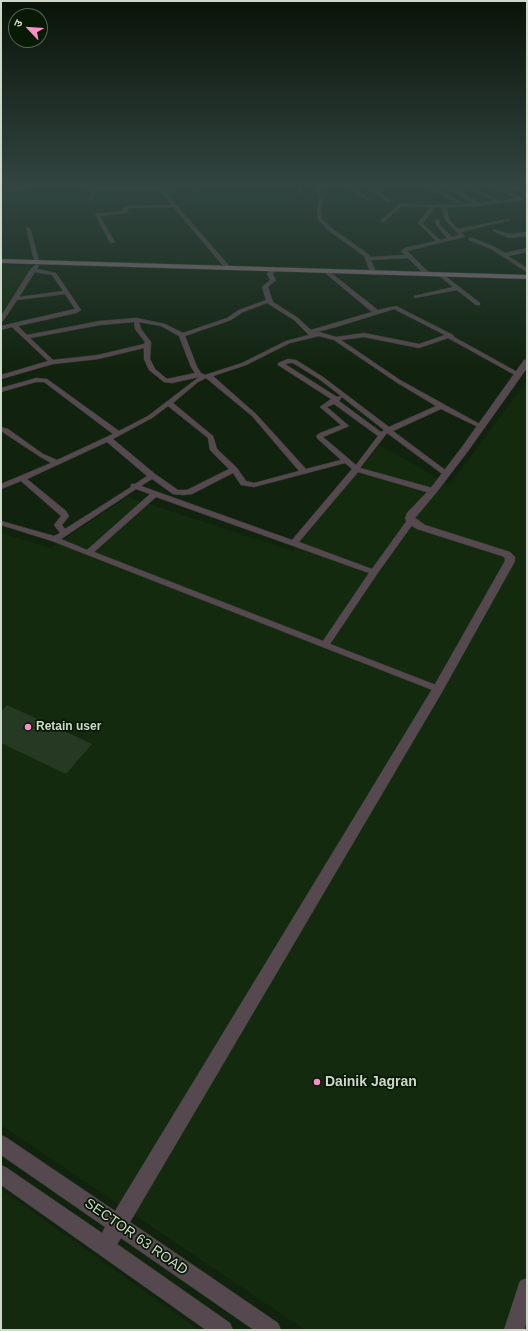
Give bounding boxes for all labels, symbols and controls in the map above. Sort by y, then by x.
north arrow [8,8,48,48]
text: उ [11,18,25,29]
place label: Retain user [36,720,101,734]
marker: Retain user [23,722,33,732]
place label: Dainik Jagran [325,1074,417,1090]
marker: Dainik Jagran [312,1077,322,1087]
street label: SECTOR 63 ROAD [81,1195,191,1279]

